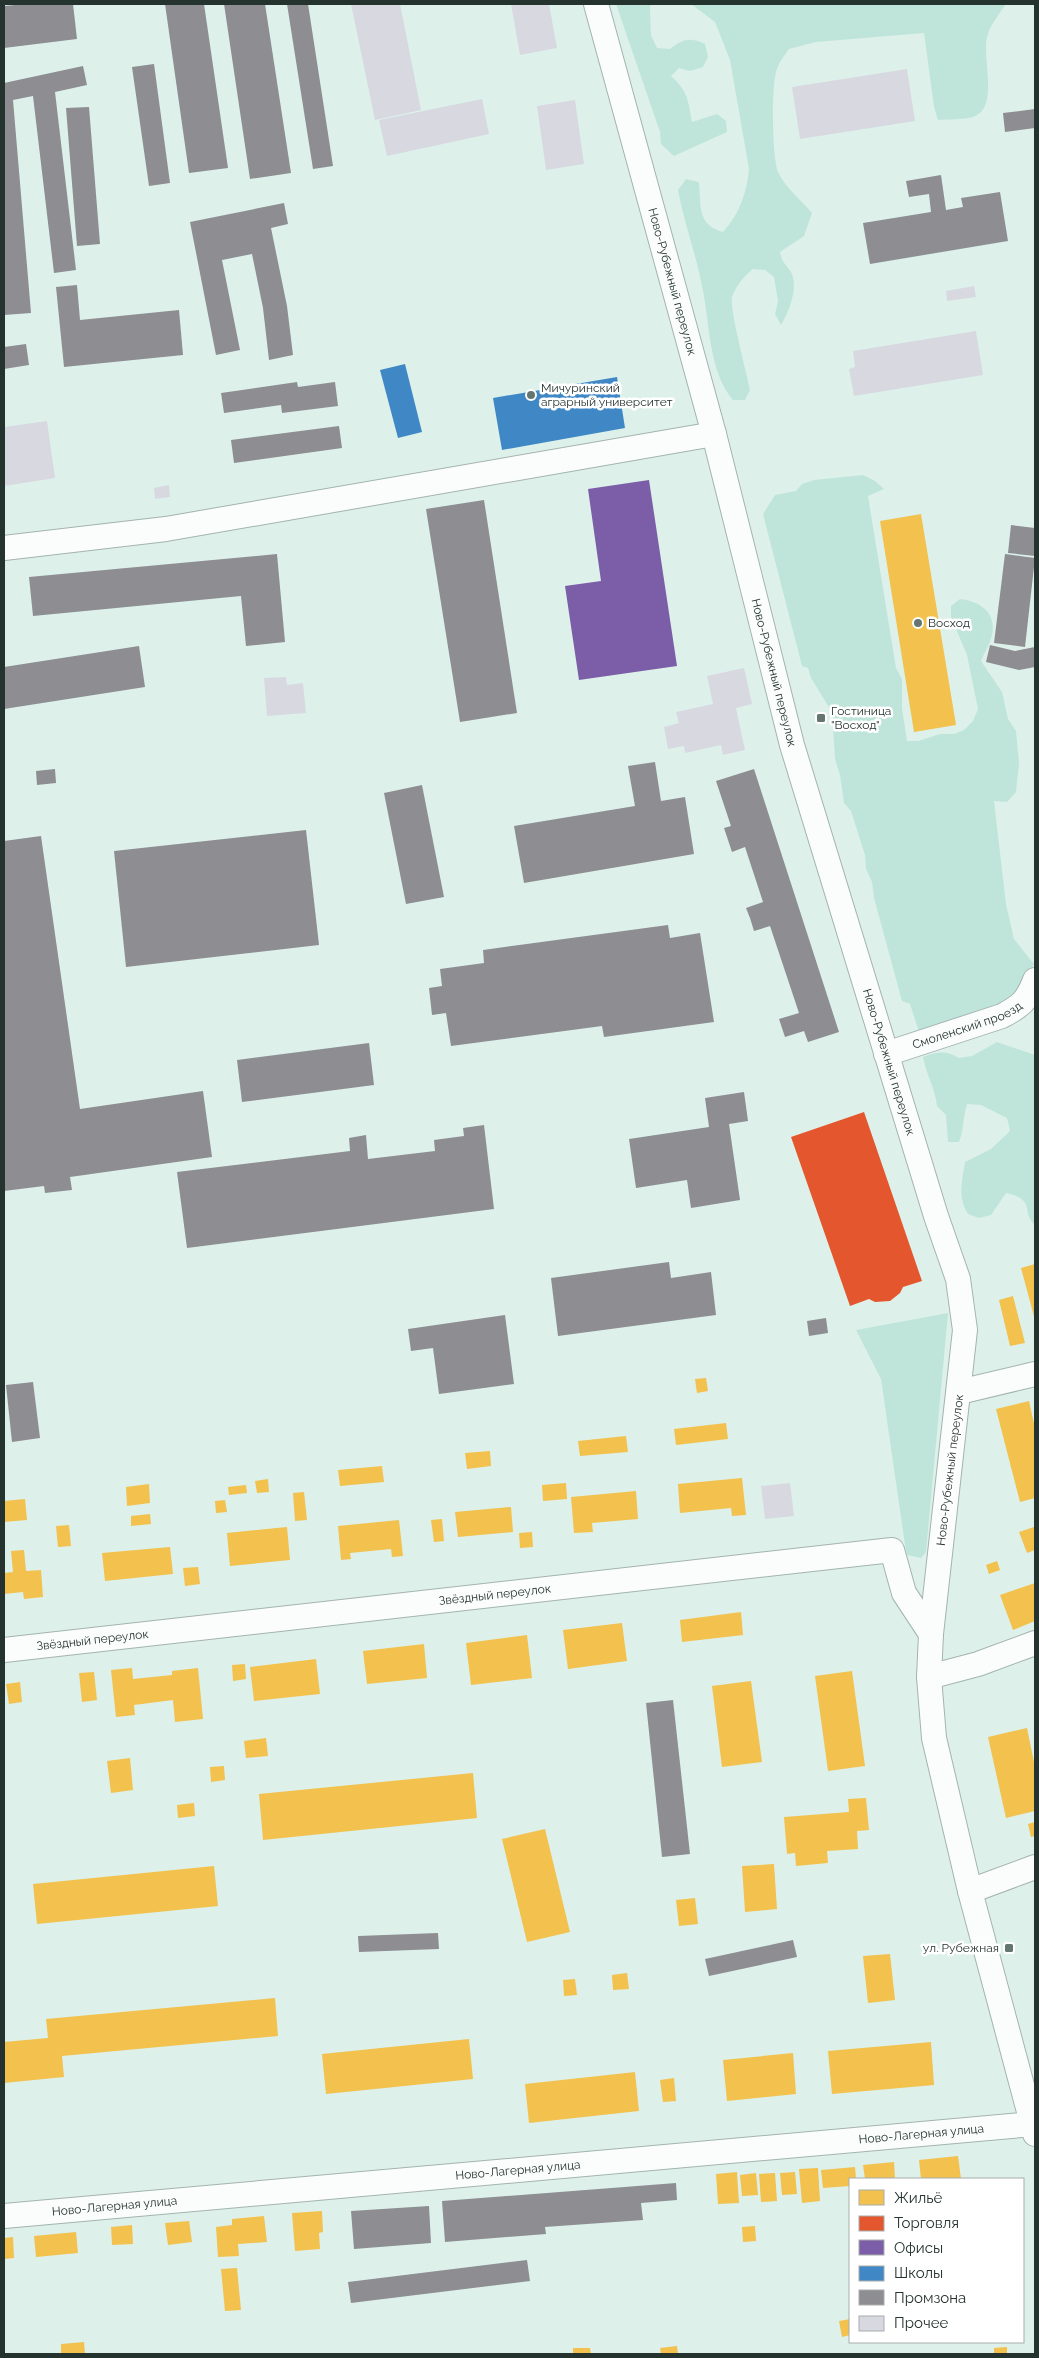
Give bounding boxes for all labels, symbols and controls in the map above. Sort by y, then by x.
street label: Ново-Рубежный переулок [645,206,699,357]
place label: Мичуринский аграрный университет [541,381,673,409]
marker: Мичуринский аграрный университет [525,389,537,401]
street label: Ново-Рубежный переулок [749,597,799,748]
place label: Восход [928,616,970,630]
marker: Восход [912,617,924,629]
place label: Гостиница "Восход" [831,704,891,732]
marker: Гостиница "Восход" [815,712,827,724]
street label: Ново-Рубежный переулок [860,987,918,1137]
street label: Смоленский проезд [911,999,1025,1052]
street label: Ново-Рубежный переулок [934,1393,966,1547]
street label: Звёздный переулок [438,1581,552,1608]
street label: Звёздный переулок [36,1627,149,1653]
place label: ул. Рубежная [923,1941,999,1955]
marker: ул. Рубежная [1003,1942,1015,1954]
street label: Ново-Лагерная улица [858,2121,985,2147]
street label: Ново-Лагерная улица [455,2157,581,2183]
legend [849,2178,1024,2343]
text: Жильё [894,2189,943,2207]
street label: Ново-Лагерная улица [51,2194,178,2219]
text: Торговля [894,2214,959,2232]
text: Офисы [894,2239,943,2257]
text: Школы [894,2264,943,2282]
text: Промзона [894,2289,966,2307]
text: Прочее [894,2314,948,2332]

